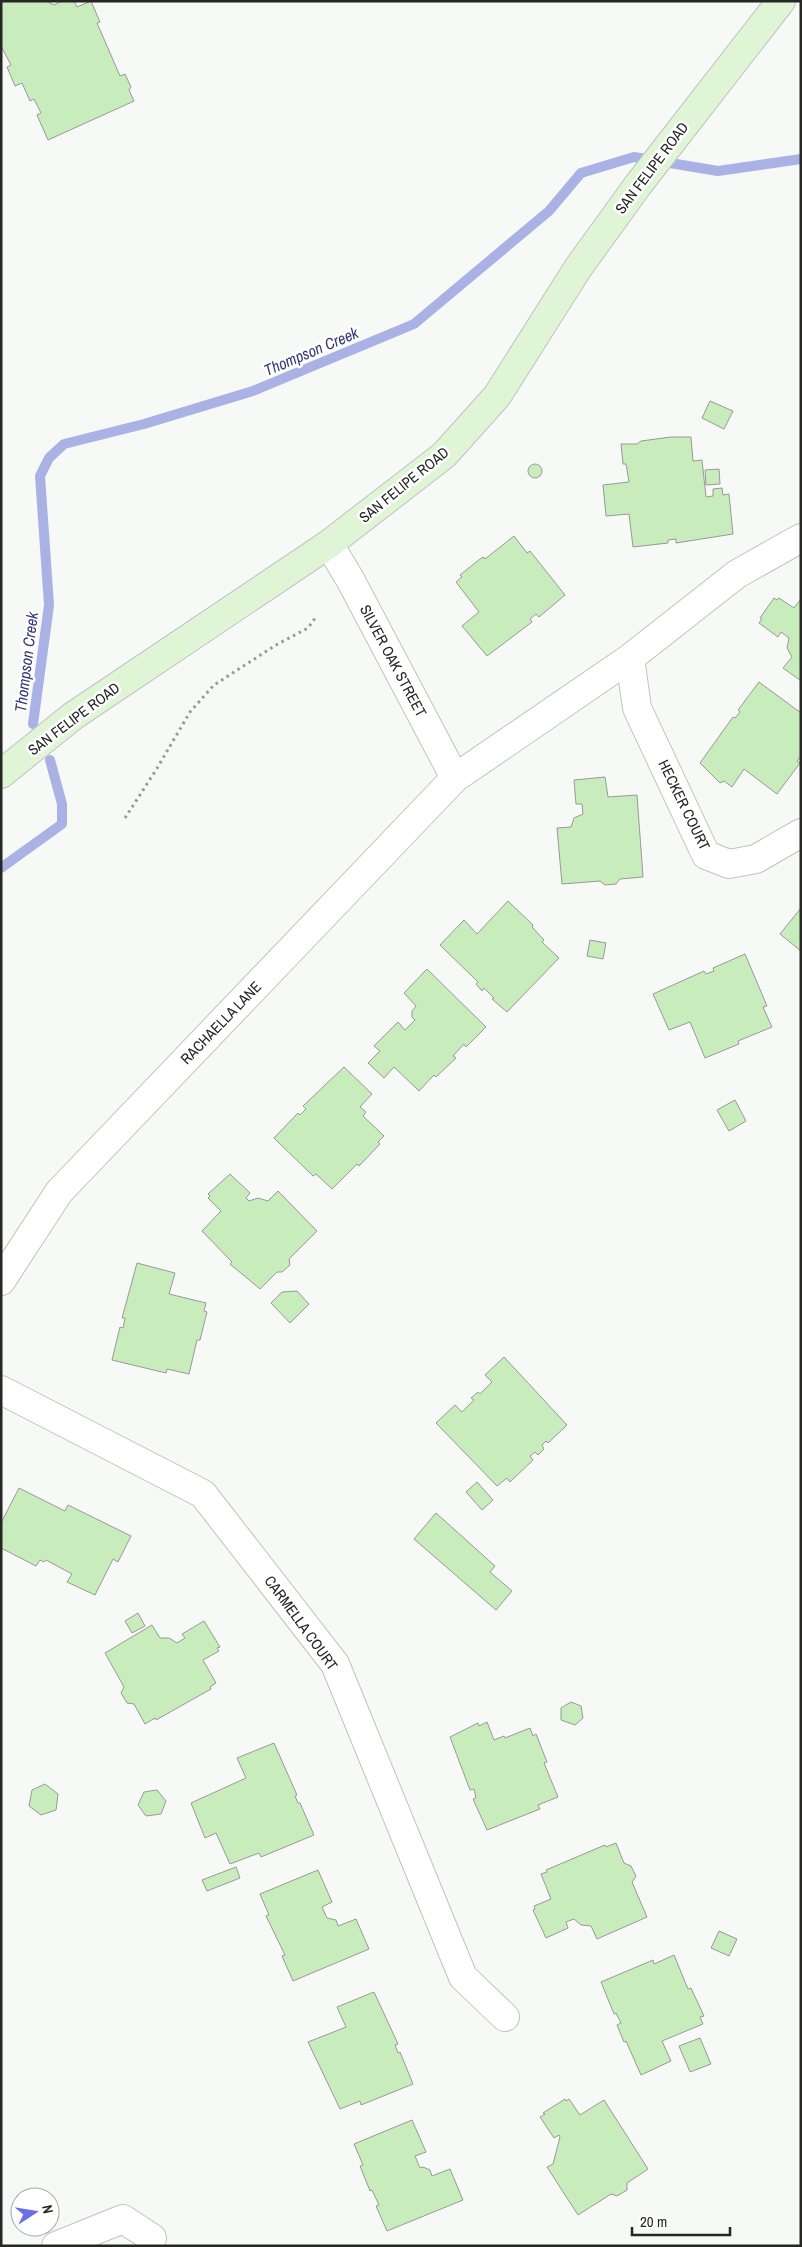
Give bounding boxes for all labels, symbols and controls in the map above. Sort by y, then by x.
street label: SAN FELIPE ROAD [610,117,693,218]
water label: Thompson Creek [260,321,362,381]
street label: SAN FELIPE ROAD [354,442,453,527]
street label: SILVER OAK STREET [355,601,432,721]
water label: Thompson Creek [9,610,43,713]
street label: SAN FELIPE ROAD [23,677,124,760]
street label: HECKER COURT [653,756,716,854]
street label: RACHAELLA LANE [176,977,266,1069]
street label: CARMELLA COURT [260,1571,343,1675]
north arrow [10,2187,60,2237]
text: N [38,2203,57,2215]
scale bar [632,2204,730,2236]
text: 20 m [640,2211,667,2232]

